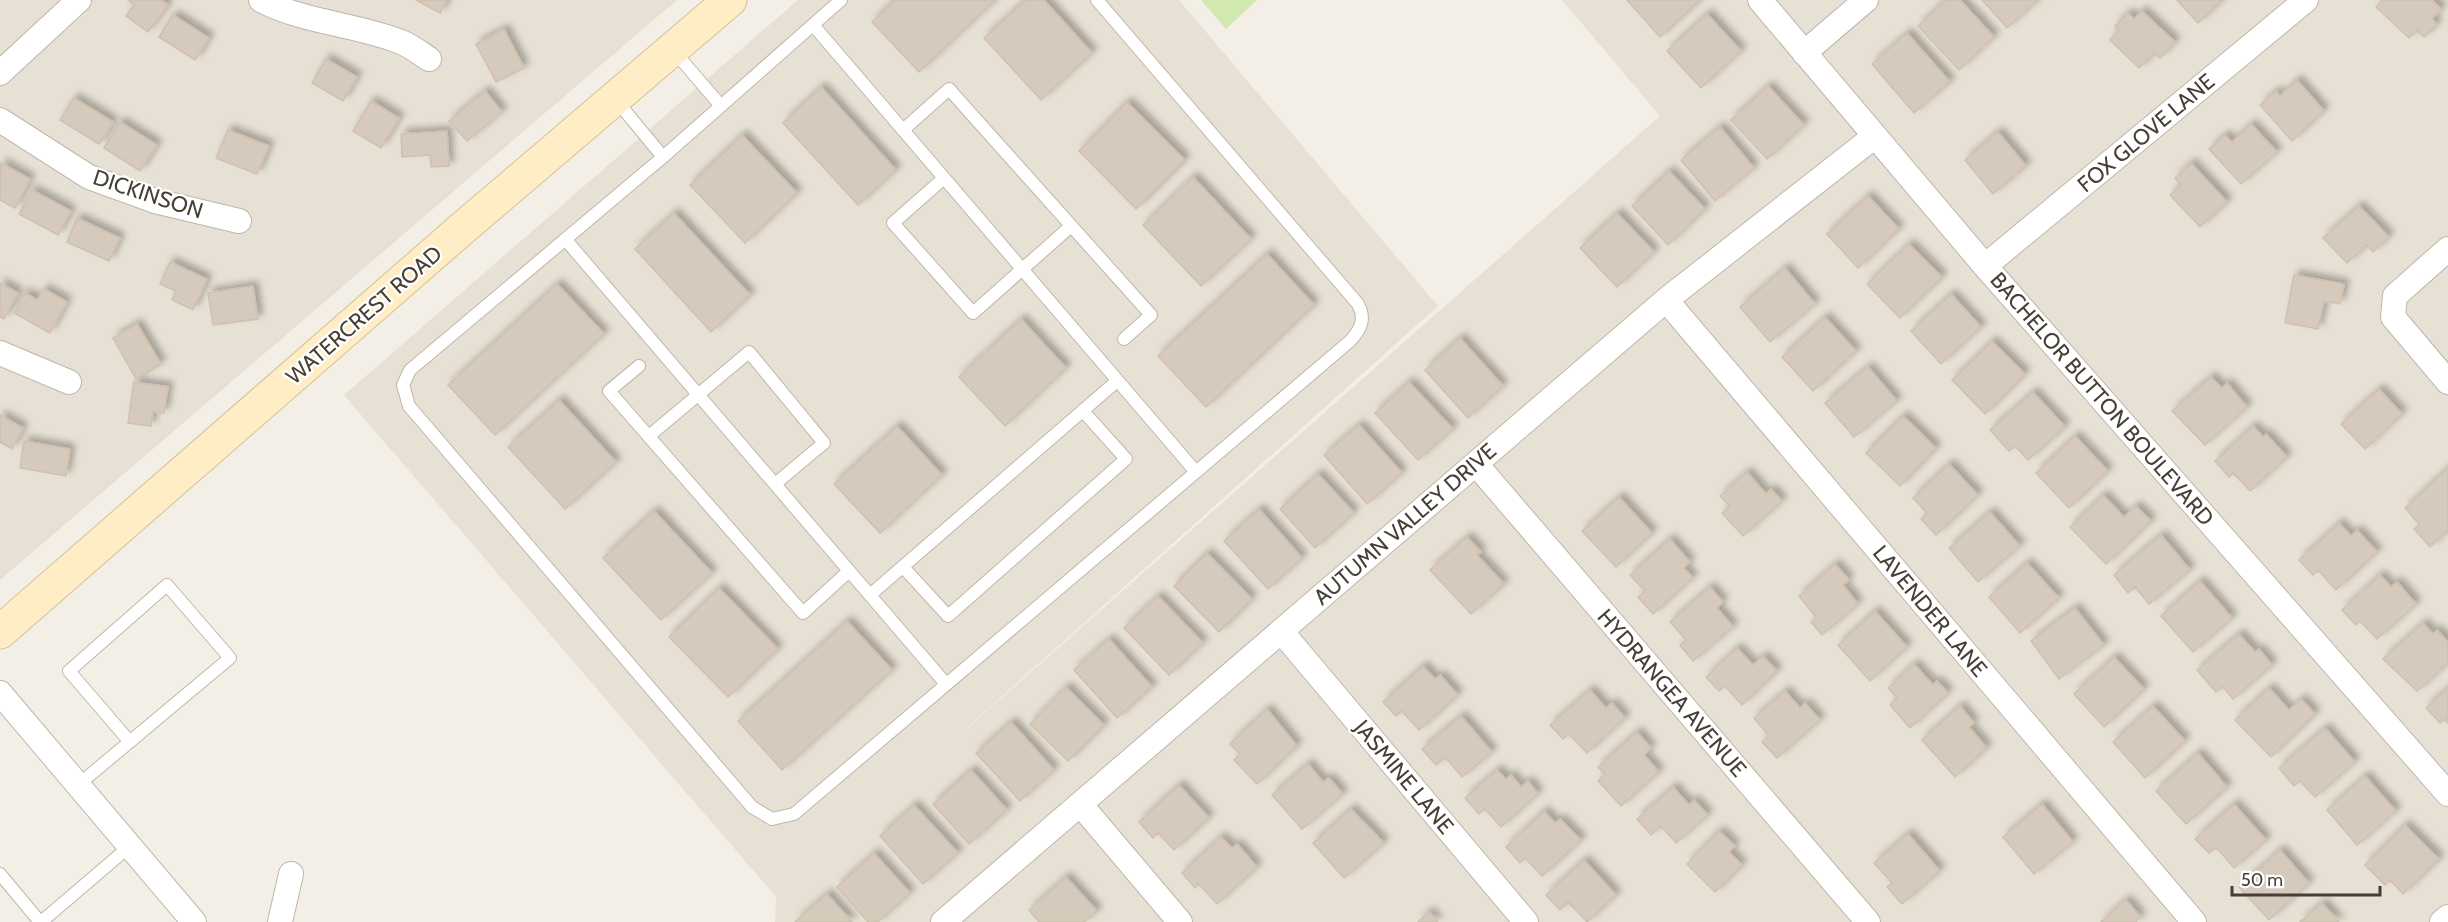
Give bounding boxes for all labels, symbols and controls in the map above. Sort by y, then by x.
street label: FOX GLOVE LANE [2072,68,2220,198]
street label: DICKINSON [90,164,206,224]
street label: WATERCREST ROAD [281,240,447,390]
street label: BACHELOR BUTTON BOULEVARD [1985,267,2219,531]
street label: AUTUMN VALLEY DRIVE [1308,437,1502,611]
street label: LAVENDER LANE [1867,540,1993,682]
street label: HYDRANGEA AVENUE [1592,604,1752,782]
street label: JASMINE LANE [1348,714,1459,839]
scale bar [2232,859,2380,897]
text: 50 m [2241,869,2283,891]

